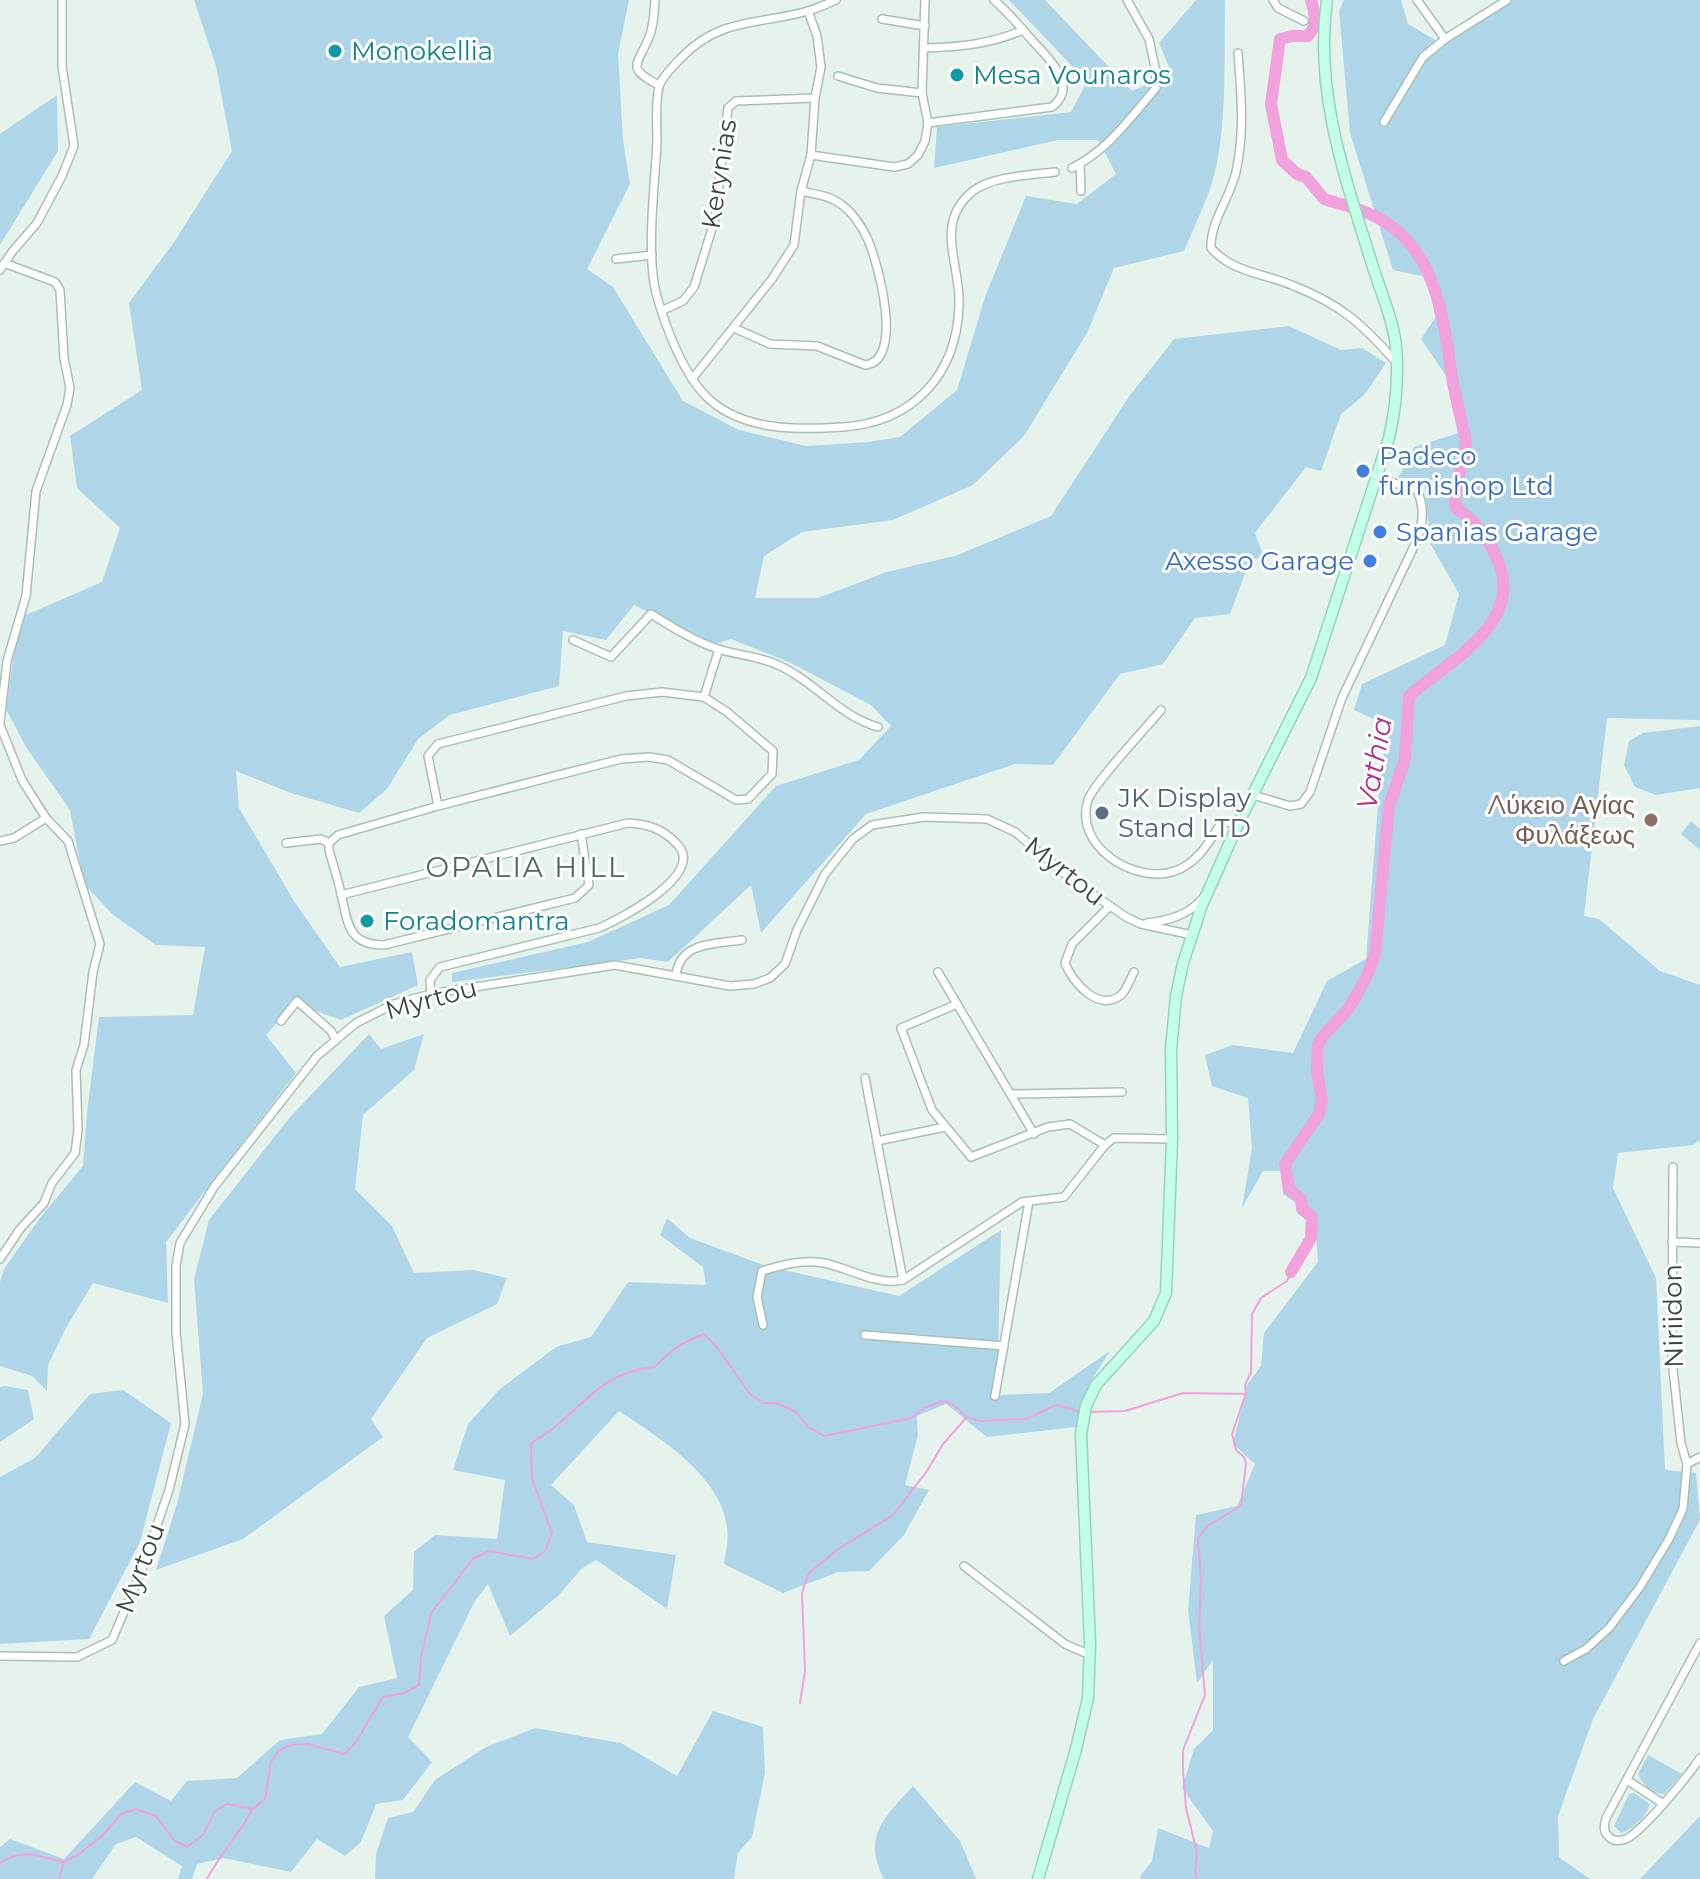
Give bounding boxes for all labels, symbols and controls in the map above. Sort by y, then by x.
place label: Monokellia [351,35,493,67]
marker: Monokellia [326,42,344,60]
place label: Mesa Vounaros [973,59,1171,91]
marker: Mesa Vounaros [948,66,966,84]
street label: Kerynias [695,117,743,231]
place label: Padeco furnishop Ltd [1379,440,1554,502]
marker: Padeco furnishop Ltd [1354,462,1372,480]
place label: Spanias Garage [1396,516,1598,548]
marker: Spanias Garage [1371,523,1389,541]
place label: Axesso Garage [1165,545,1354,577]
marker: Axesso Garage [1361,552,1379,570]
water label: Vathia [1349,714,1399,812]
place label: JK Display Stand LTD [1117,782,1252,844]
place label: Λύκειο Αγίας Φυλάξεως [1488,789,1635,851]
marker: JK Display Stand LTD [1093,804,1111,822]
marker: Λύκειο Αγίας Φυλάξεως [1642,811,1660,829]
street label: Myrtou [1018,830,1112,912]
district label: OPALIA HILL [426,850,626,884]
place label: Foradomantra [383,905,570,937]
marker: Foradomantra [358,912,376,930]
street label: Myrtou [382,971,480,1027]
street label: Niriidon [1656,1264,1690,1368]
street label: Myrtou [108,1519,172,1617]

